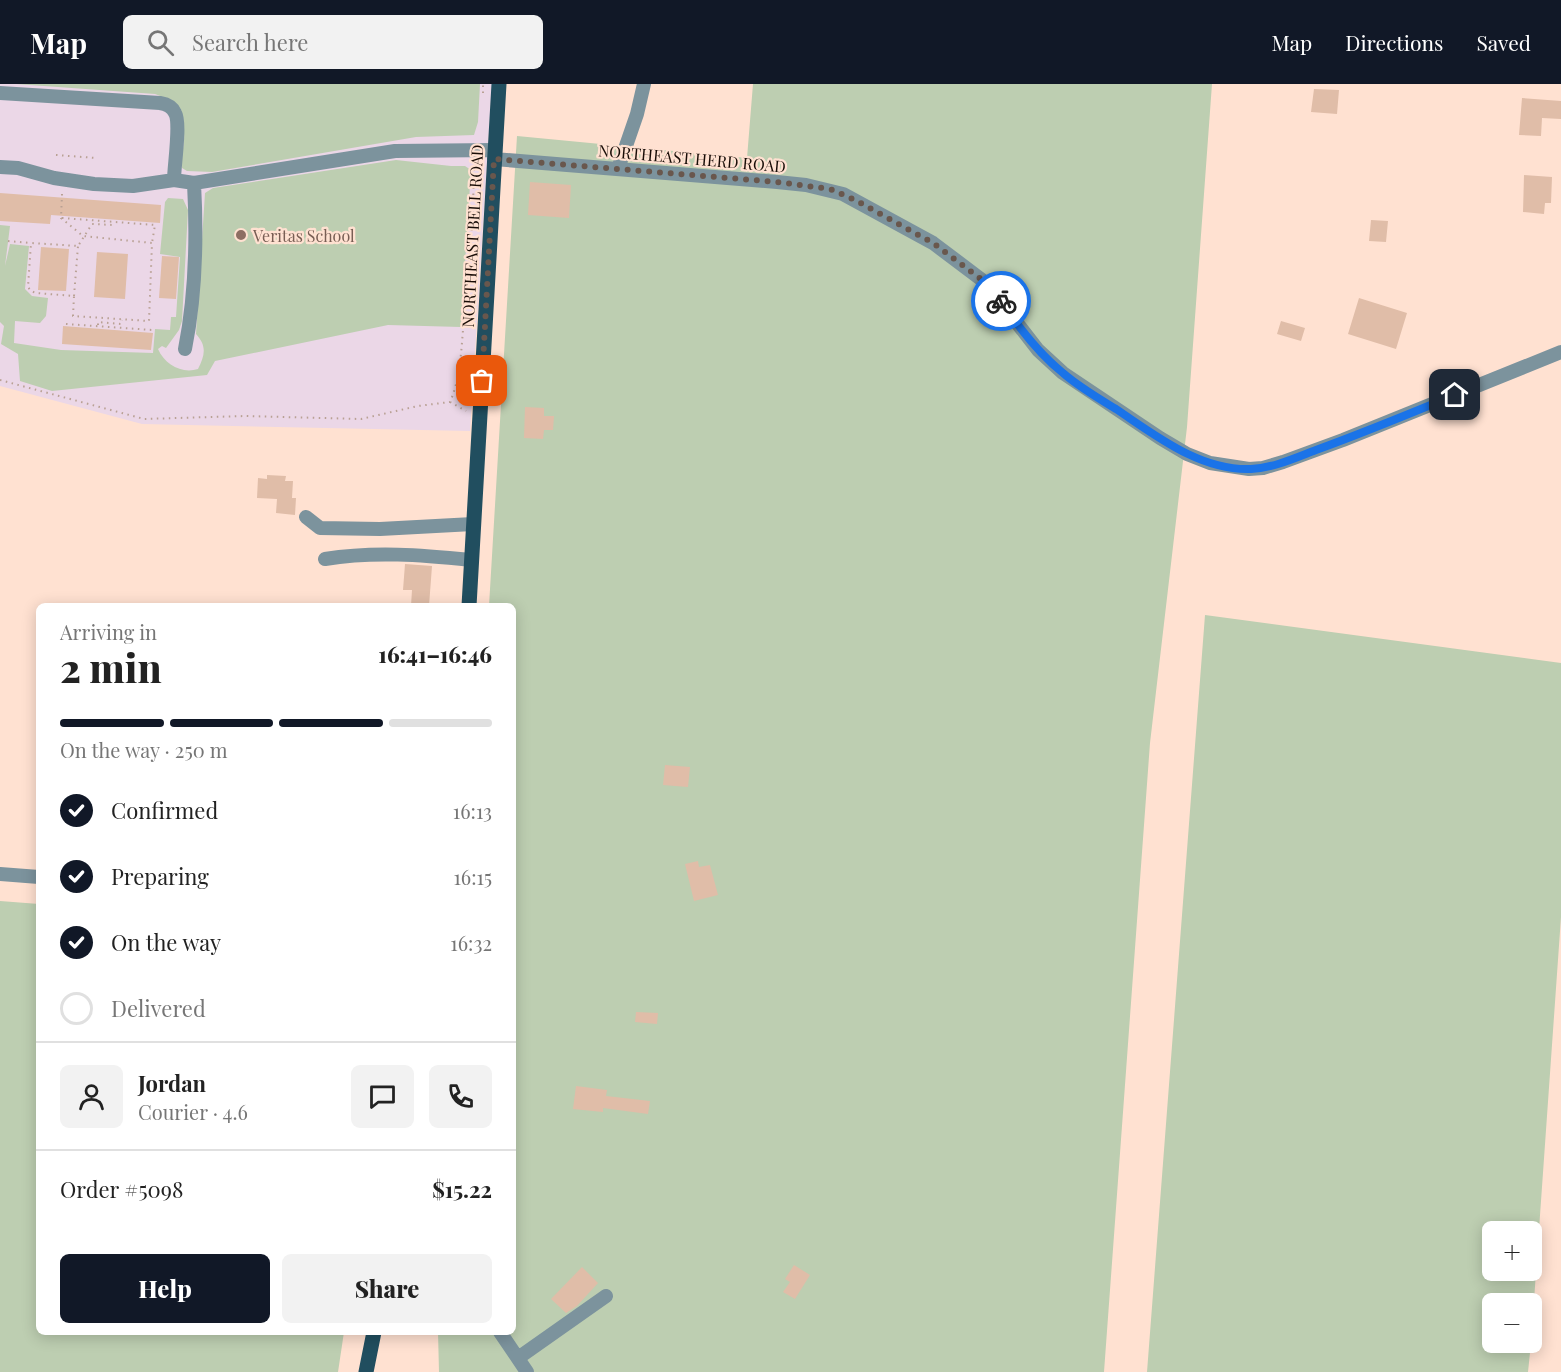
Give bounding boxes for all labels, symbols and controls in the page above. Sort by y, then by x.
search box [123,15,543,69]
text: Map [30,24,87,61]
icon: search [144,26,177,59]
text: Search here [192,27,308,57]
text: Map [1271,28,1312,56]
text: Directions [1345,28,1443,56]
text: Saved [1476,28,1531,56]
street label: NORTHEAST HERD ROAD [597,139,787,177]
street label: NORTHEAST BELL ROAD [457,144,487,328]
place label: Veritas School [252,225,355,246]
marker: Veritas School [234,228,248,242]
courier [971,271,1031,331]
icon: bike [985,285,1018,318]
pin [456,355,507,406]
icon: bag [465,364,498,397]
pin [1429,369,1480,420]
icon: home [1438,378,1471,411]
text: Arriving in [60,618,157,645]
text: 16:41–16:46 [378,639,492,669]
text: 2 min [60,641,162,693]
text: On the way · 250 m [60,736,227,763]
icon: check [60,794,93,827]
text: Confirmed [111,795,218,825]
text: 16:13 [453,797,492,824]
icon: check [60,860,93,893]
text: Preparing [111,861,209,891]
text: 16:15 [453,863,492,890]
icon: check [60,926,93,959]
text: On the way [111,927,221,957]
text: 16:32 [450,929,492,956]
text: Delivered [111,993,206,1023]
button: person [60,1065,123,1128]
button: chat [351,1065,414,1128]
button: phone [429,1065,492,1128]
text: Jordan [138,1068,206,1098]
text: Courier · 4.6 [138,1098,248,1125]
text: Order #5098 [60,1174,183,1204]
text: $15.22 [432,1174,492,1204]
map controls [1482,1221,1542,1353]
button: + [1482,1221,1542,1281]
button: Help [60,1254,270,1323]
button: Share [282,1254,492,1323]
button: − [1482,1293,1542,1353]

